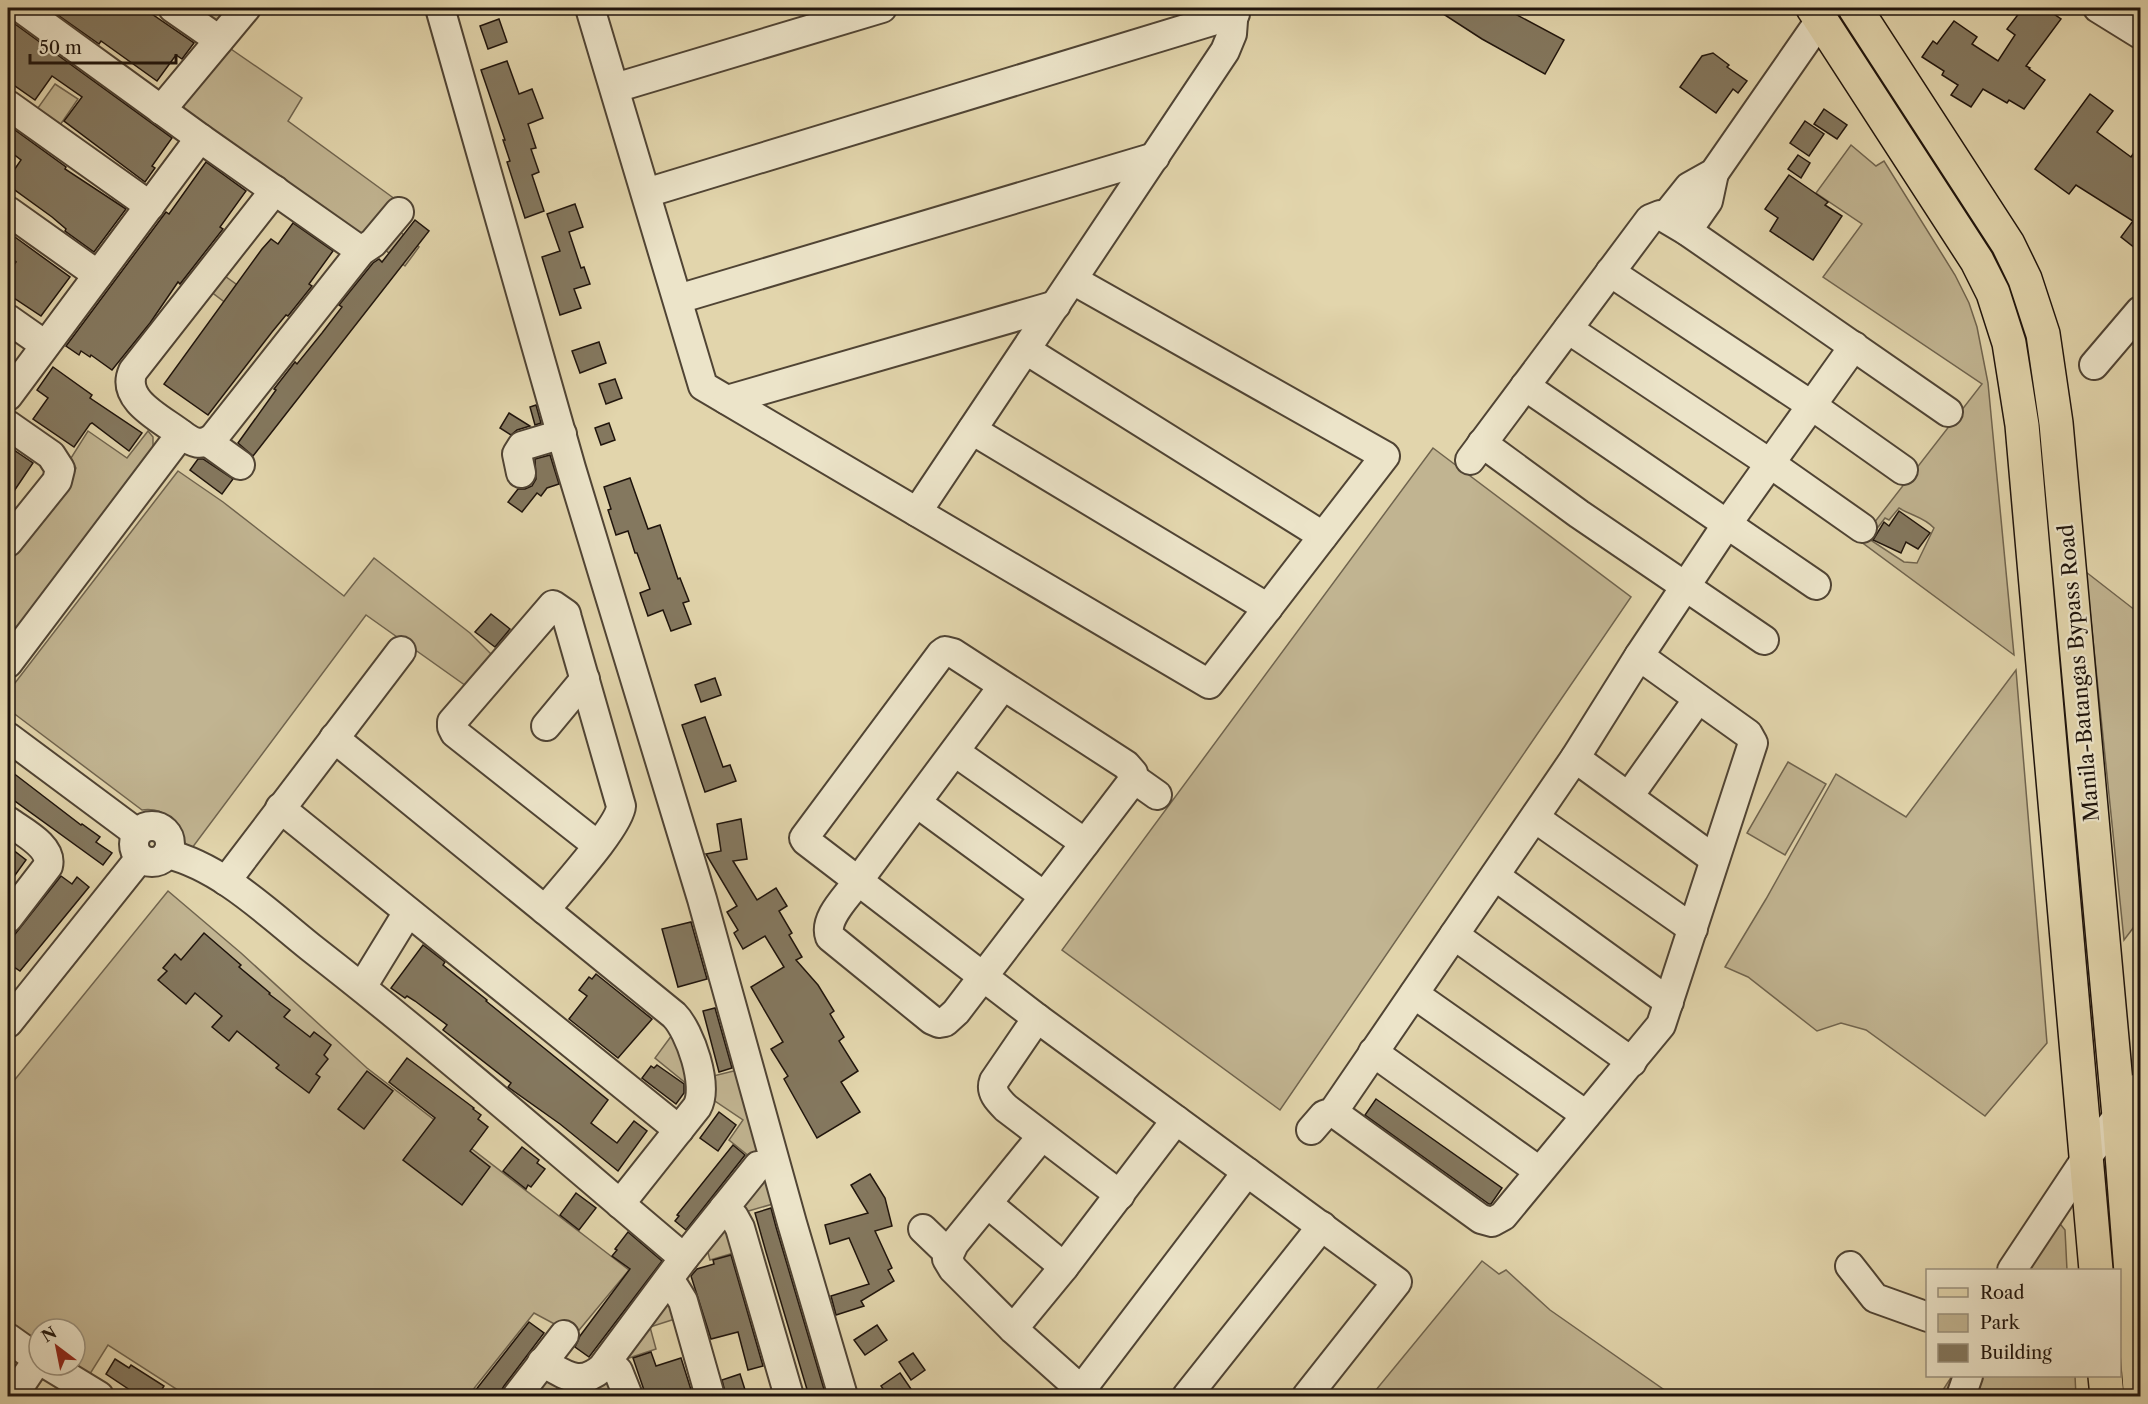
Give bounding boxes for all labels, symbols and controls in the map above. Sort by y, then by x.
scale bar [30,27,176,65]
text: 50 m [39,37,82,59]
street label: Manila-Batangas Bypass Road [2053,523,2104,823]
legend [1926,1269,2121,1377]
text: Road [1980,1282,2025,1304]
text: Park [1980,1312,2021,1334]
north arrow [27,1317,87,1377]
text: N [38,1322,60,1346]
text: Building [1980,1342,2052,1364]

